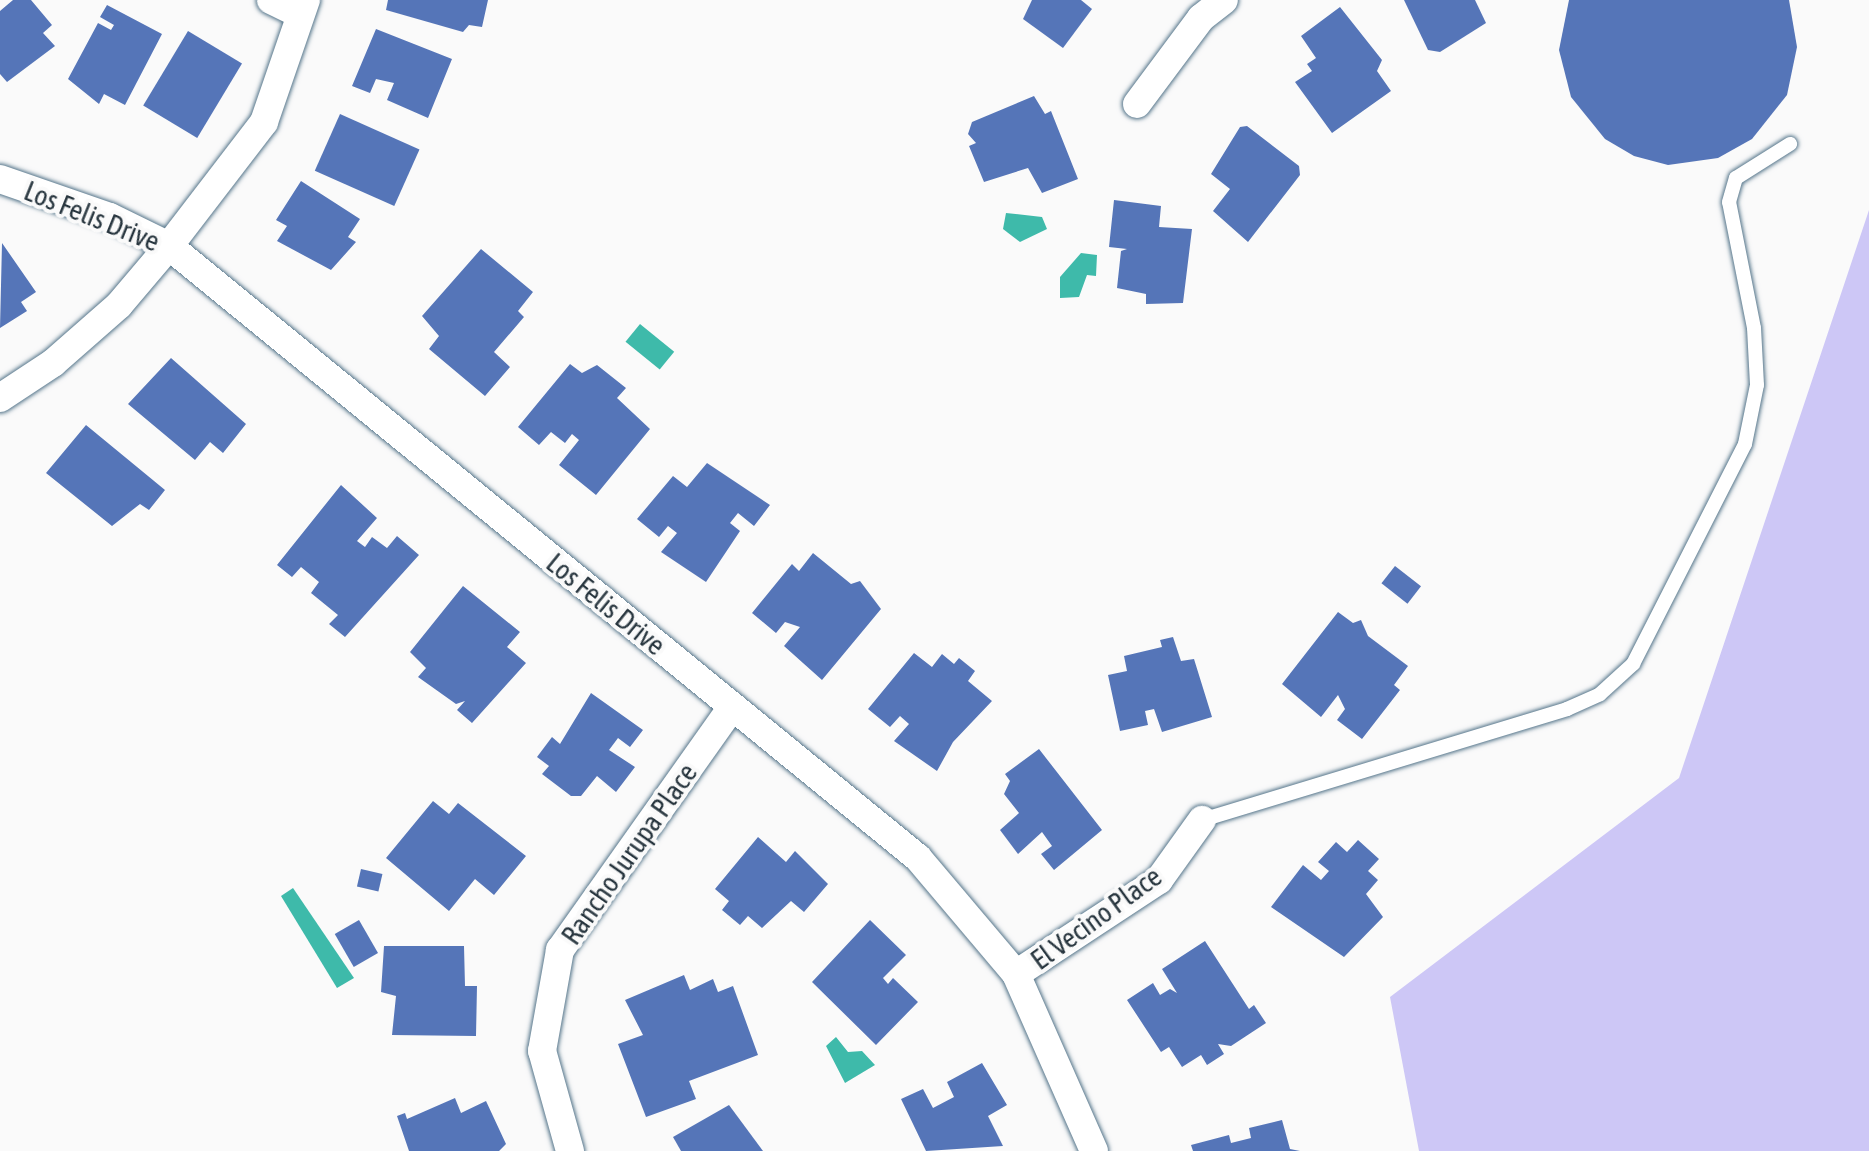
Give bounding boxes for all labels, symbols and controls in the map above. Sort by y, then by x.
street label: Los Felis Drive [19,174,165,258]
street label: Los Felis Drive [540,546,672,662]
street label: Rancho Jurupa Place [554,757,704,951]
street label: El Vecino Place [1024,859,1168,977]

